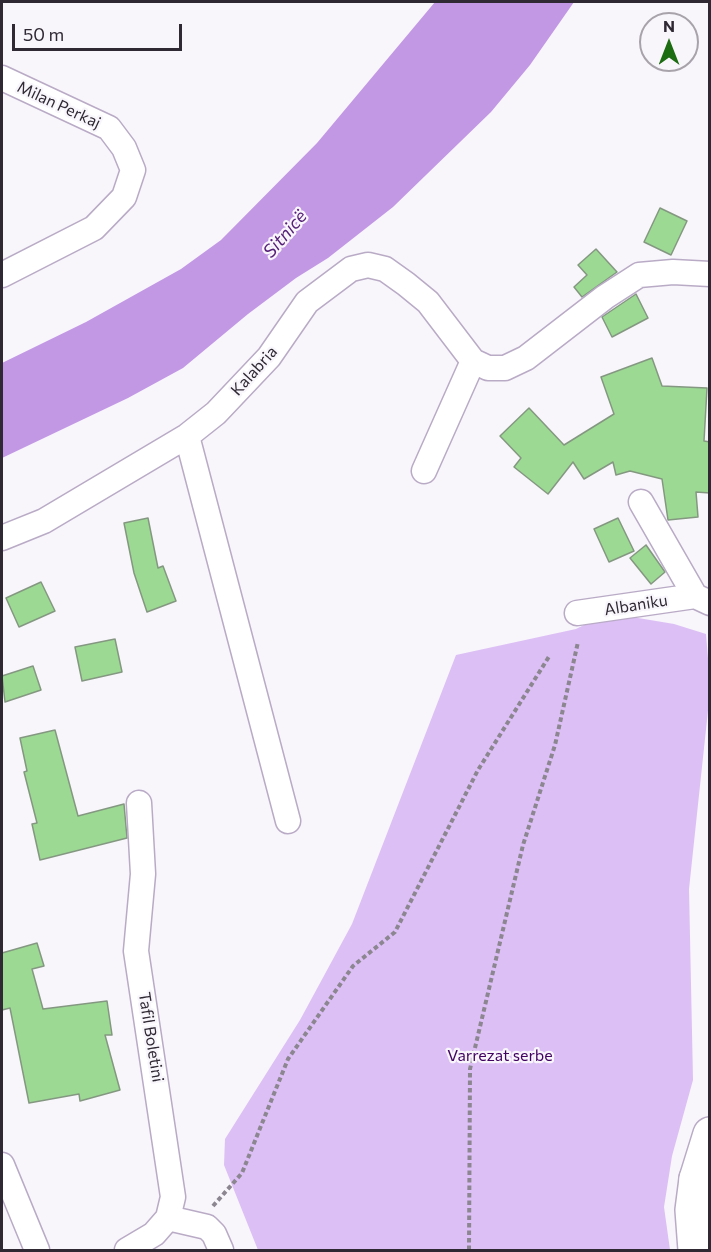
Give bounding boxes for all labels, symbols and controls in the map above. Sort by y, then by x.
scale bar [15,12,184,50]
north arrow [639,12,699,72]
text: N [663,16,675,35]
text: 50 m [23,23,64,45]
street label: Milan Perkaj [14,77,104,133]
water label: Sitnicë [259,206,311,262]
street label: Kalabria [227,342,281,400]
street label: Albaniku [603,591,669,619]
street label: Tafil Boletini [134,991,168,1083]
park label: Varrezat serbe [447,1046,553,1066]

